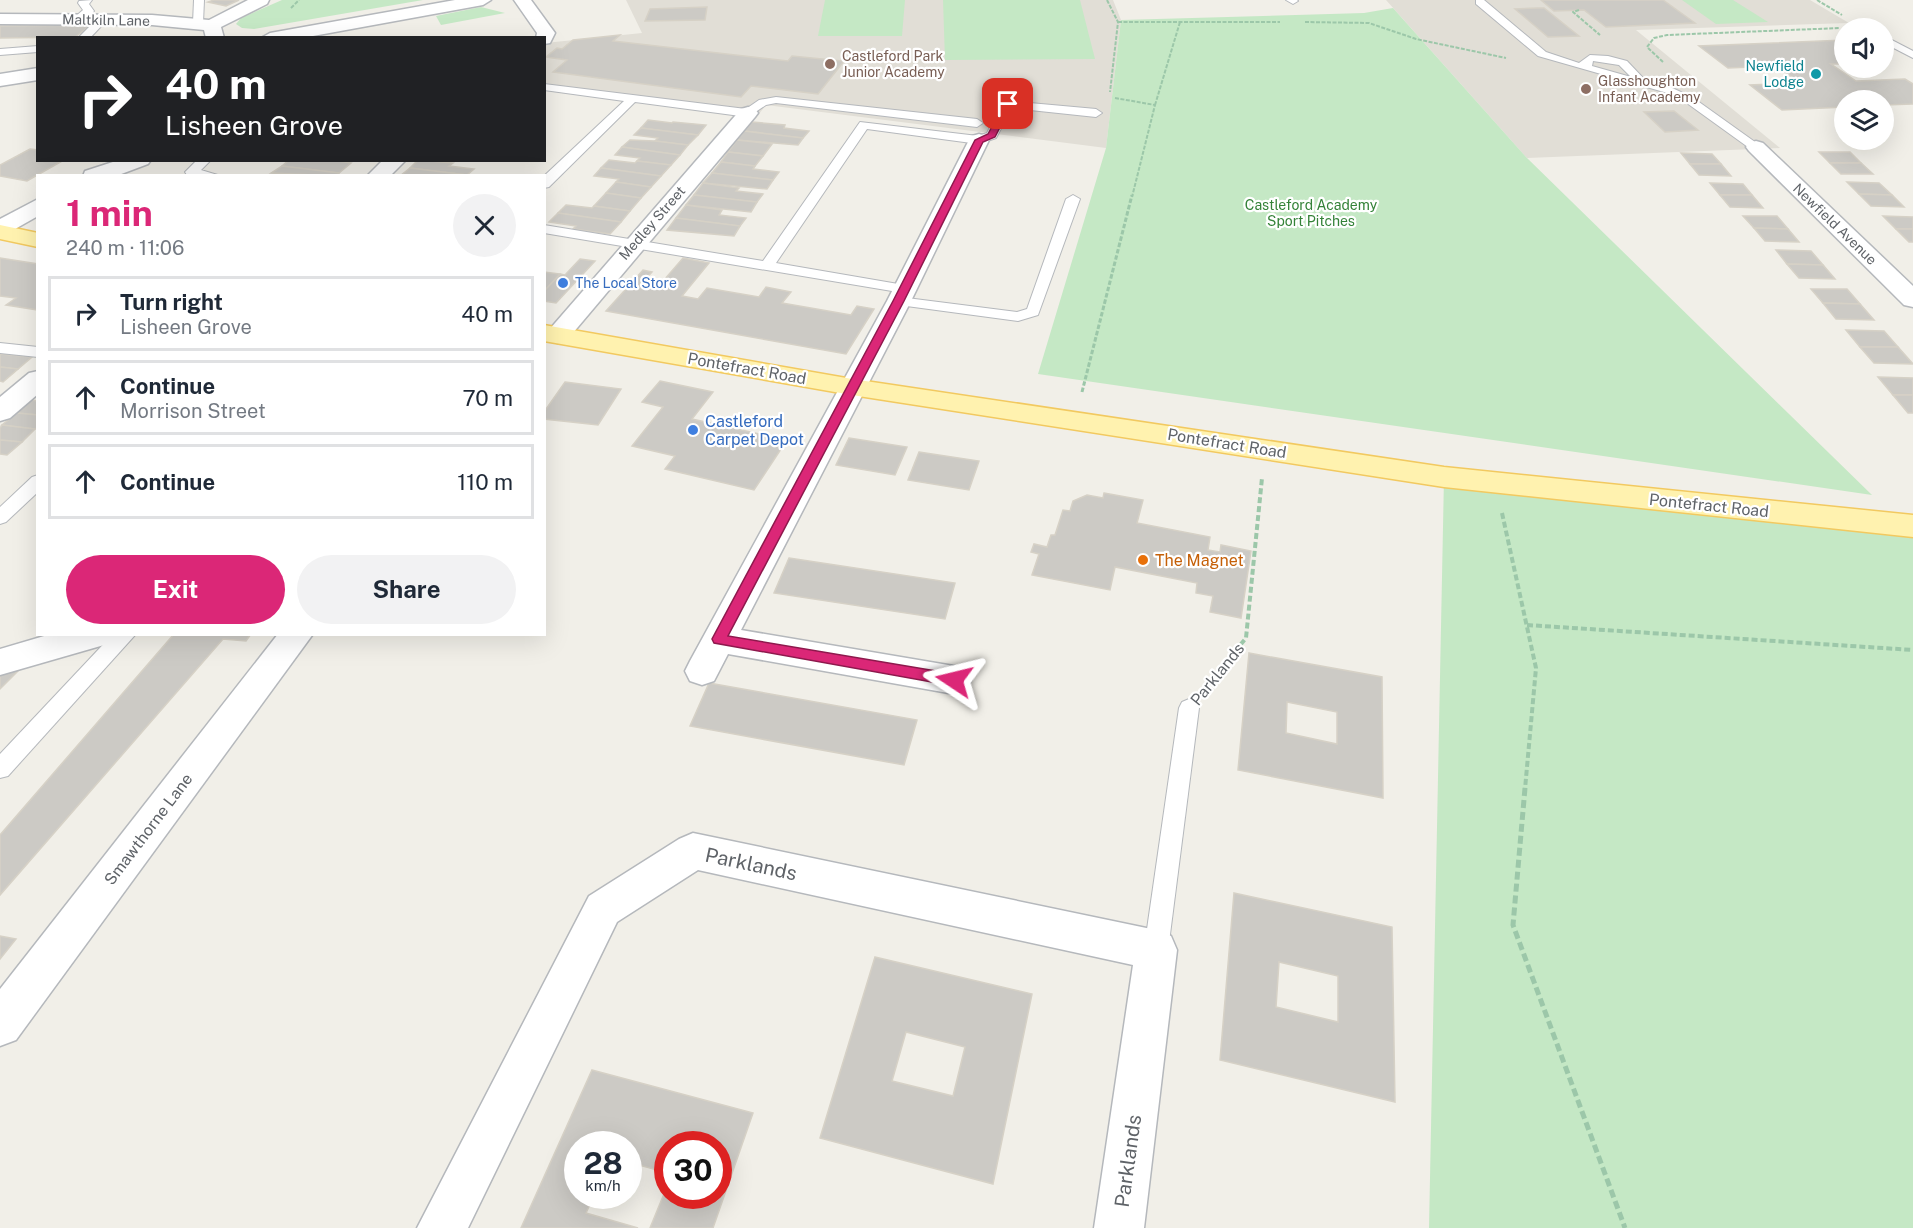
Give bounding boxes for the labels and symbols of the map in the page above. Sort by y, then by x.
street label: Maltkiln Lane [62,11,150,29]
place label: Castleford Park Junior Academy [842,48,945,80]
marker: Castleford Park Junior Academy [823,57,837,71]
place label: Newfield Lodge [1746,58,1804,90]
marker: Newfield Lodge [1809,67,1823,81]
place label: Glasshoughton Infant Academy [1598,73,1701,105]
pin [982,78,1033,129]
marker: Glasshoughton Infant Academy [1579,82,1593,96]
street label: Newfield Avenue [1790,180,1880,268]
street label: Medley Street [616,183,688,263]
park label: Castleford Academy Sport Pitches [1245,197,1378,229]
place label: The Local Store [575,275,677,291]
marker: The Local Store [556,276,570,290]
street label: Pontefract Road [686,349,808,388]
place label: Castleford Carpet Depot [705,412,804,449]
marker: Castleford Carpet Depot [686,423,700,437]
street label: Pontefract Road [1166,425,1288,462]
street label: Pontefract Road [1648,490,1770,521]
place label: The Magnet [1155,551,1244,570]
marker: The Magnet [1136,553,1150,567]
street label: Parklands [1187,639,1248,709]
position arrow [922,648,986,712]
street label: Smawthorne Lane [100,770,196,889]
street label: Parklands [703,843,799,885]
street label: Parklands [1110,1113,1146,1209]
speed limit sign: 30 [654,1131,732,1209]

